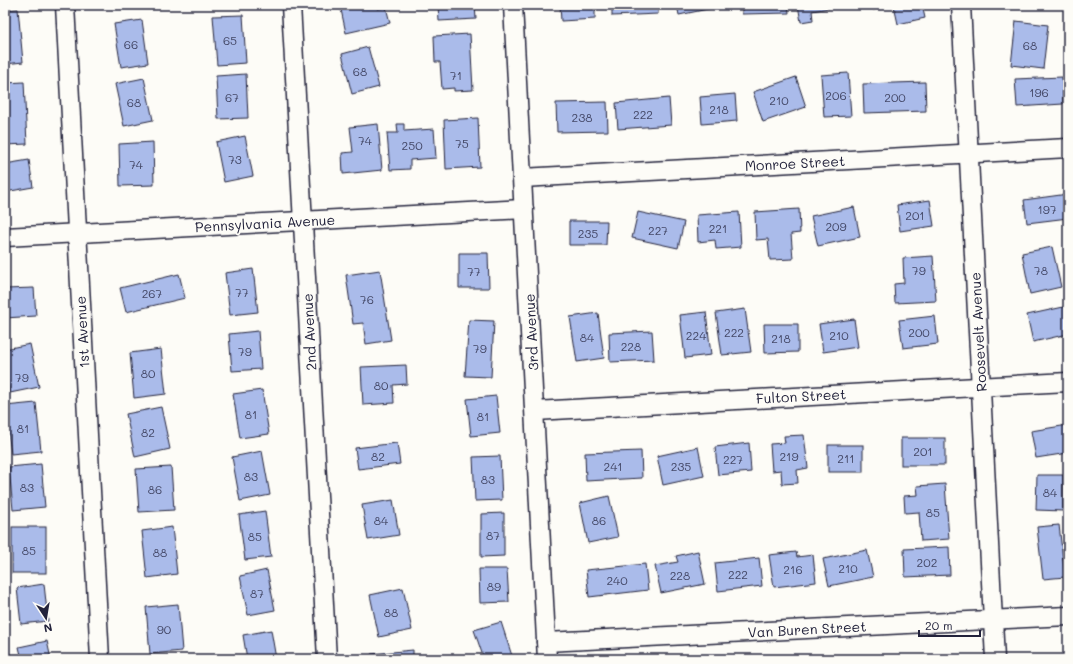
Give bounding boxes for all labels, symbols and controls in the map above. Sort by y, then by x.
house number: 65 [223,32,237,48]
house number: 66 [124,36,138,52]
house number: 68 [1023,37,1037,53]
house number: 68 [353,63,367,79]
house number: 71 [450,67,462,83]
house number: 196 [1029,84,1049,100]
house number: 206 [825,87,847,103]
house number: 67 [225,89,239,105]
house number: 200 [884,89,906,105]
house number: 210 [769,92,789,108]
house number: 68 [127,94,141,110]
house number: 218 [709,101,729,117]
house number: 222 [633,106,653,122]
house number: 238 [572,109,592,125]
house number: 74 [358,132,372,148]
house number: 75 [455,135,469,151]
house number: 250 [401,137,423,153]
house number: 73 [228,151,242,167]
street label: Monroe Street [744,151,846,175]
house number: 74 [129,156,143,172]
house number: 197 [1037,201,1057,217]
house number: 201 [905,207,925,223]
street label: Pennsylvania Avenue [195,210,335,236]
house number: 209 [825,218,847,234]
house number: 221 [709,220,727,236]
house number: 227 [648,222,668,238]
house number: 235 [578,225,598,241]
house number: 79 [912,262,926,278]
house number: 78 [1034,262,1048,278]
house number: 77 [467,263,481,279]
street label: Roosevelt Avenue [965,272,991,392]
house number: 77 [235,284,249,300]
house number: 267 [142,285,163,301]
house number: 76 [360,291,374,307]
street label: 2nd Avenue [297,293,321,371]
street label: 3rd Avenue [519,293,543,371]
street label: 1st Avenue [71,295,93,369]
house number: 222 [724,324,744,340]
house number: 200 [908,324,930,340]
house number: 224 [686,327,706,343]
house number: 210 [829,327,849,343]
house number: 84 [580,329,594,345]
house number: 218 [771,330,791,346]
house number: 228 [621,338,641,354]
house number: 79 [473,340,487,356]
house number: 79 [238,343,252,359]
house number: 80 [141,365,156,381]
house number: 79 [15,369,29,385]
house number: 80 [374,377,389,393]
street label: Fulton Street [755,384,847,408]
house number: 81 [245,406,257,422]
house number: 81 [477,408,489,424]
house number: 81 [17,420,29,436]
house number: 82 [141,424,155,440]
house number: 201 [913,443,933,459]
house number: 82 [371,448,385,464]
house number: 219 [779,448,799,464]
house number: 211 [837,450,855,466]
house number: 227 [723,451,743,467]
house number: 241 [603,458,623,474]
house number: 235 [671,458,691,474]
house number: 83 [244,468,258,484]
house number: 83 [481,471,495,487]
house number: 83 [20,479,34,495]
house number: 86 [148,481,162,497]
house number: 84 [1043,484,1057,500]
house number: 85 [926,504,940,520]
house number: 84 [374,512,388,528]
house number: 86 [592,512,606,528]
house number: 87 [486,527,500,543]
house number: 85 [248,528,262,544]
house number: 85 [22,542,36,558]
house number: 88 [153,544,167,560]
house number: 202 [917,554,937,570]
house number: 210 [838,560,858,576]
house number: 216 [783,561,803,577]
house number: 222 [728,566,748,582]
house number: 228 [670,567,690,583]
house number: 240 [606,572,628,588]
house number: 89 [487,578,501,594]
house number: 87 [250,585,264,601]
north arrow [26,598,66,638]
house number: 88 [384,604,398,620]
scale bar [919,612,980,638]
street label: Van Buren Street [747,616,867,642]
text: 20 m [925,617,953,633]
text: N [43,620,54,636]
house number: 90 [157,621,172,637]

